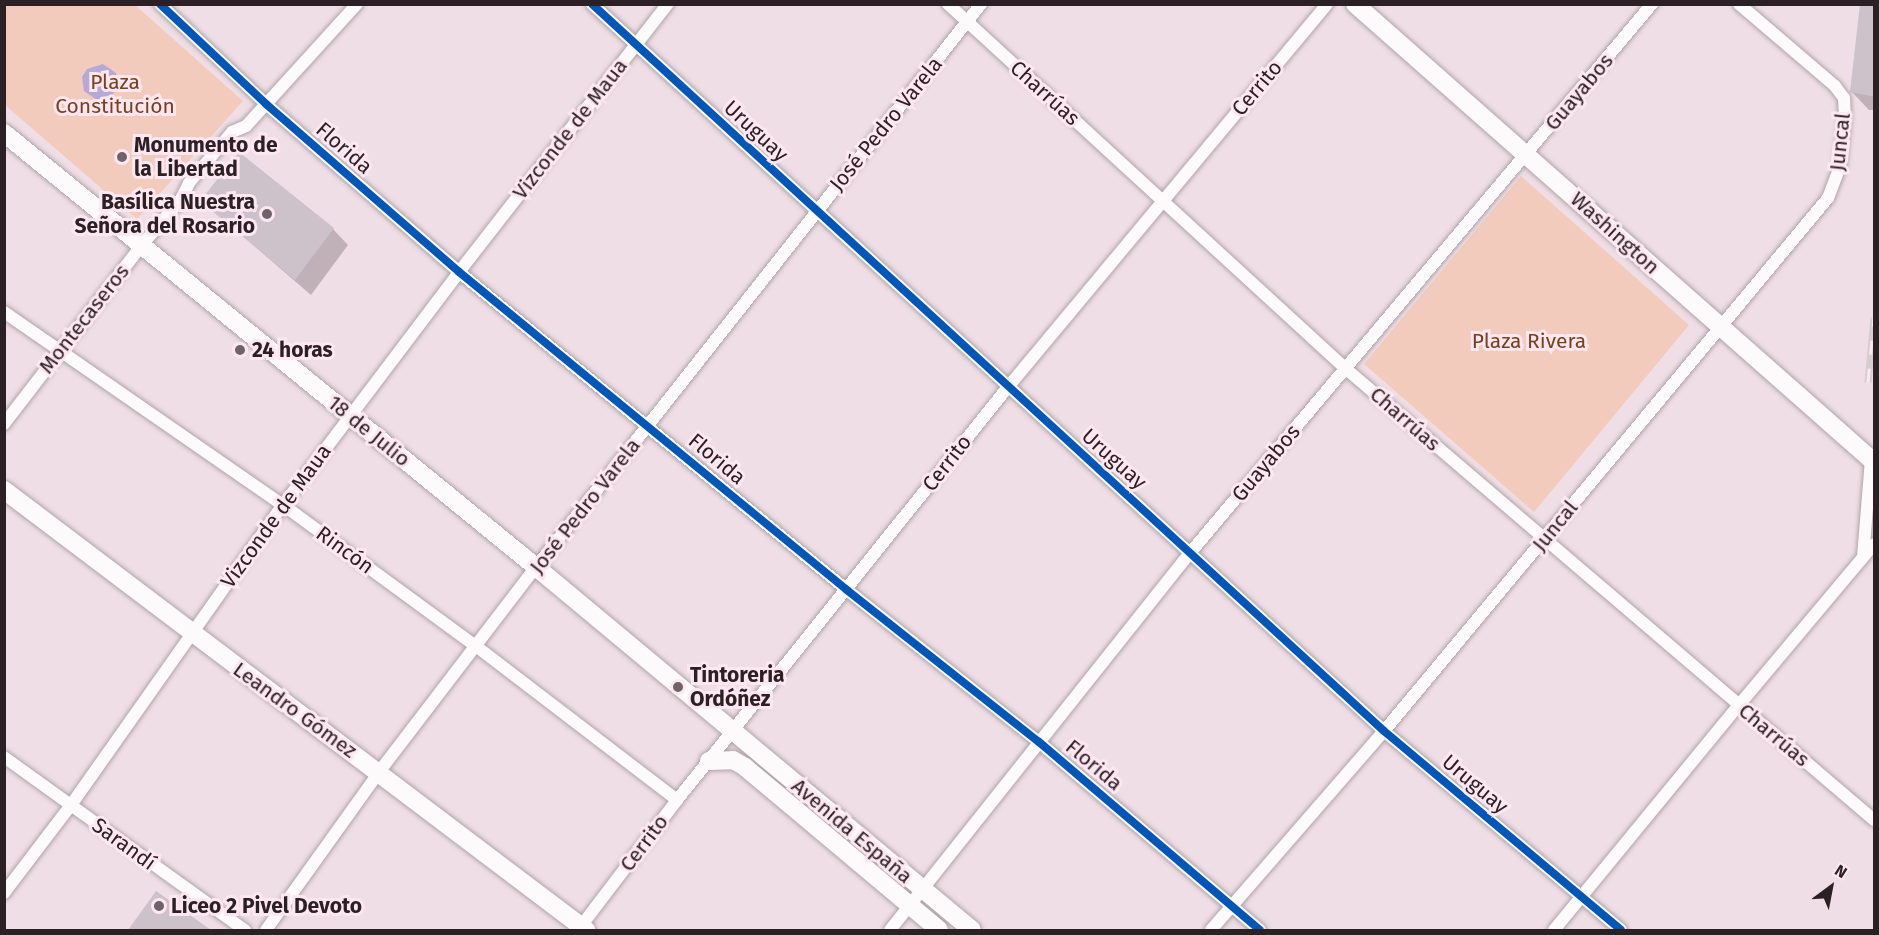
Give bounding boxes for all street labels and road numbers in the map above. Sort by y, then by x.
street label: Guayabos [1540,48,1618,136]
street label: José Pedro Varela [824,52,948,196]
street label: Vizconde de Maua [507,54,633,204]
street label: Charrúas [1005,55,1085,131]
street label: Cerrito [1227,55,1287,121]
street label: Uruguay [719,95,793,167]
street label: Juncal [1824,112,1856,172]
street label: Florida [311,117,377,179]
street label: Washington [1565,186,1665,280]
street label: Montecaseros [34,259,134,379]
street label: Charrúas [1365,382,1445,456]
street label: 18 de Julio [323,390,415,472]
street label: Guayabos [1227,419,1305,507]
street label: Uruguay [1076,423,1152,495]
street label: Florida [683,428,751,490]
street label: Cerrito [917,430,977,496]
street label: José Pedro Varela [524,433,646,579]
street label: Vizconde de Maua [215,439,337,593]
street label: Juncal [1527,495,1583,557]
street label: Rincón [311,521,379,579]
street label: Leandro Gómez [228,657,362,763]
street label: Charrúas [1733,698,1815,772]
street label: Florida [1060,734,1128,796]
street label: Uruguay [1437,749,1513,819]
street label: Avenida España [787,773,917,889]
street label: Cerrito [615,810,673,876]
street label: Sarandí [87,812,161,876]

